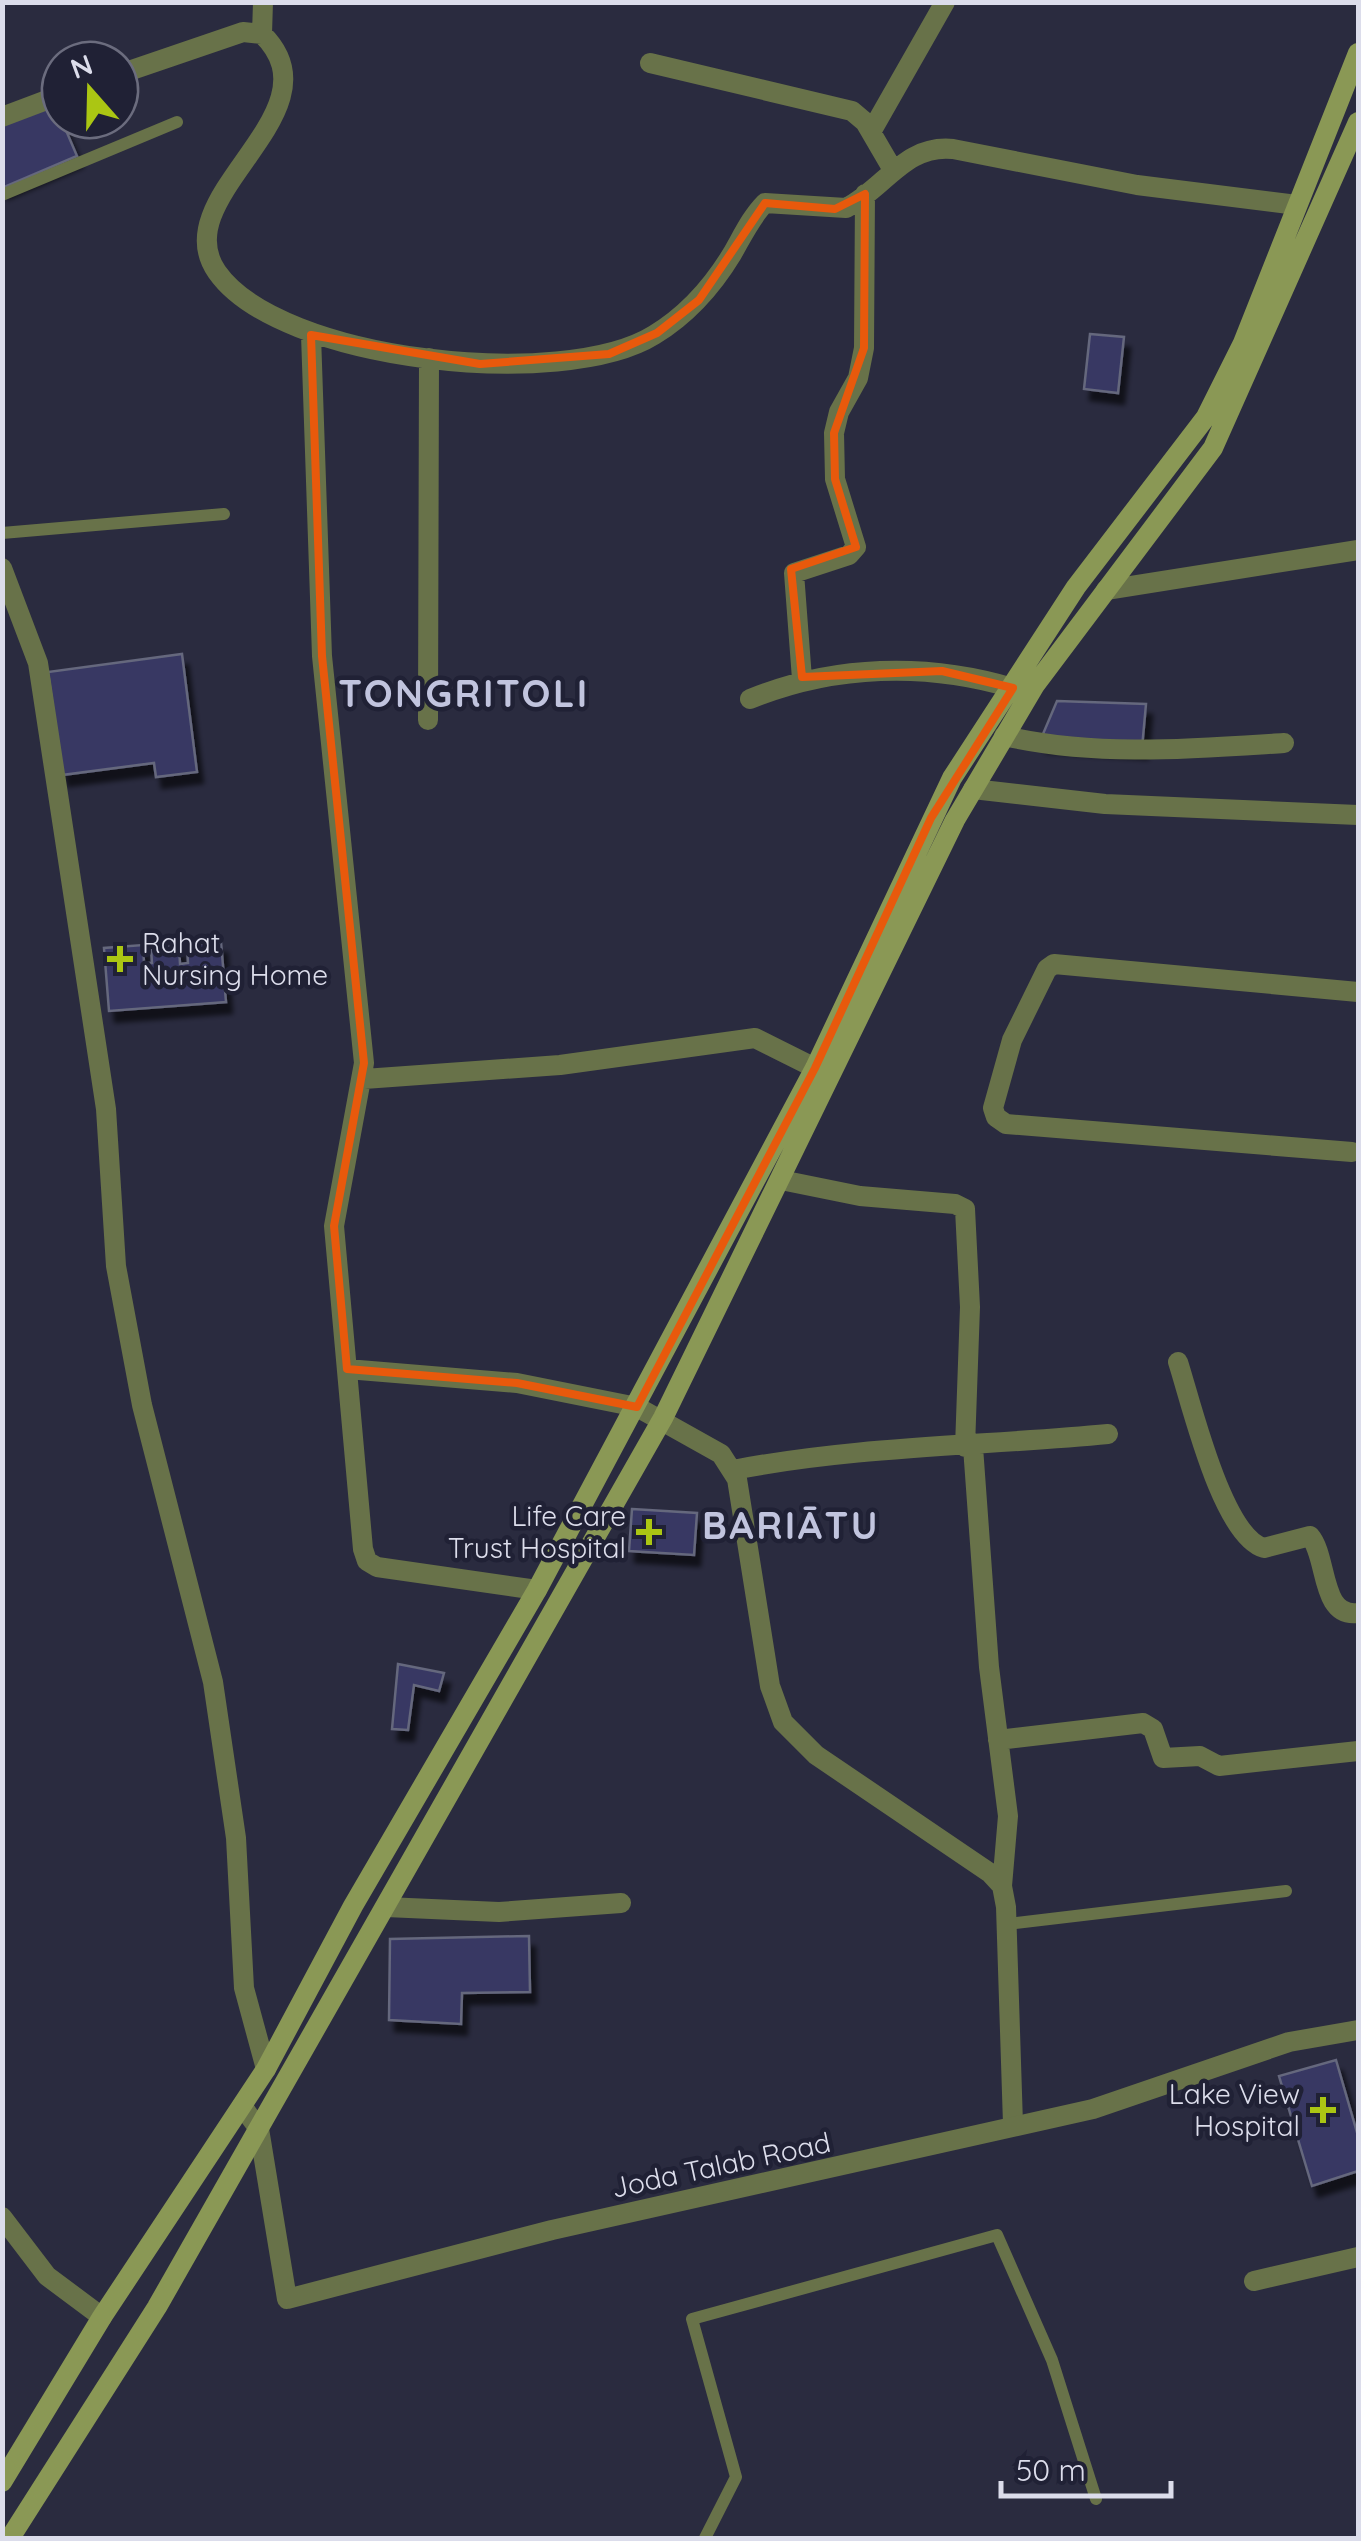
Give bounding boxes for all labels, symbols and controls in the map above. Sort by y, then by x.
north arrow [40,40,140,140]
text: N [66,46,97,86]
district label: TONGRITOLI [338,669,590,717]
place label: Rahat Nursing Home [142,925,328,992]
marker: Rahat Nursing Home [107,946,133,972]
place label: Life Care Trust Hospital [448,1498,626,1565]
district label: BARIĀTU [702,1501,880,1549]
marker: Life Care Trust Hospital [636,1519,662,1545]
place label: Lake View Hospital [1169,2076,1300,2143]
marker: Lake View Hospital [1310,2097,1336,2123]
street label: Joda Talab Road [608,2124,834,2205]
scale bar [1001,2436,1171,2498]
text: 50 m [1016,2451,1086,2489]

